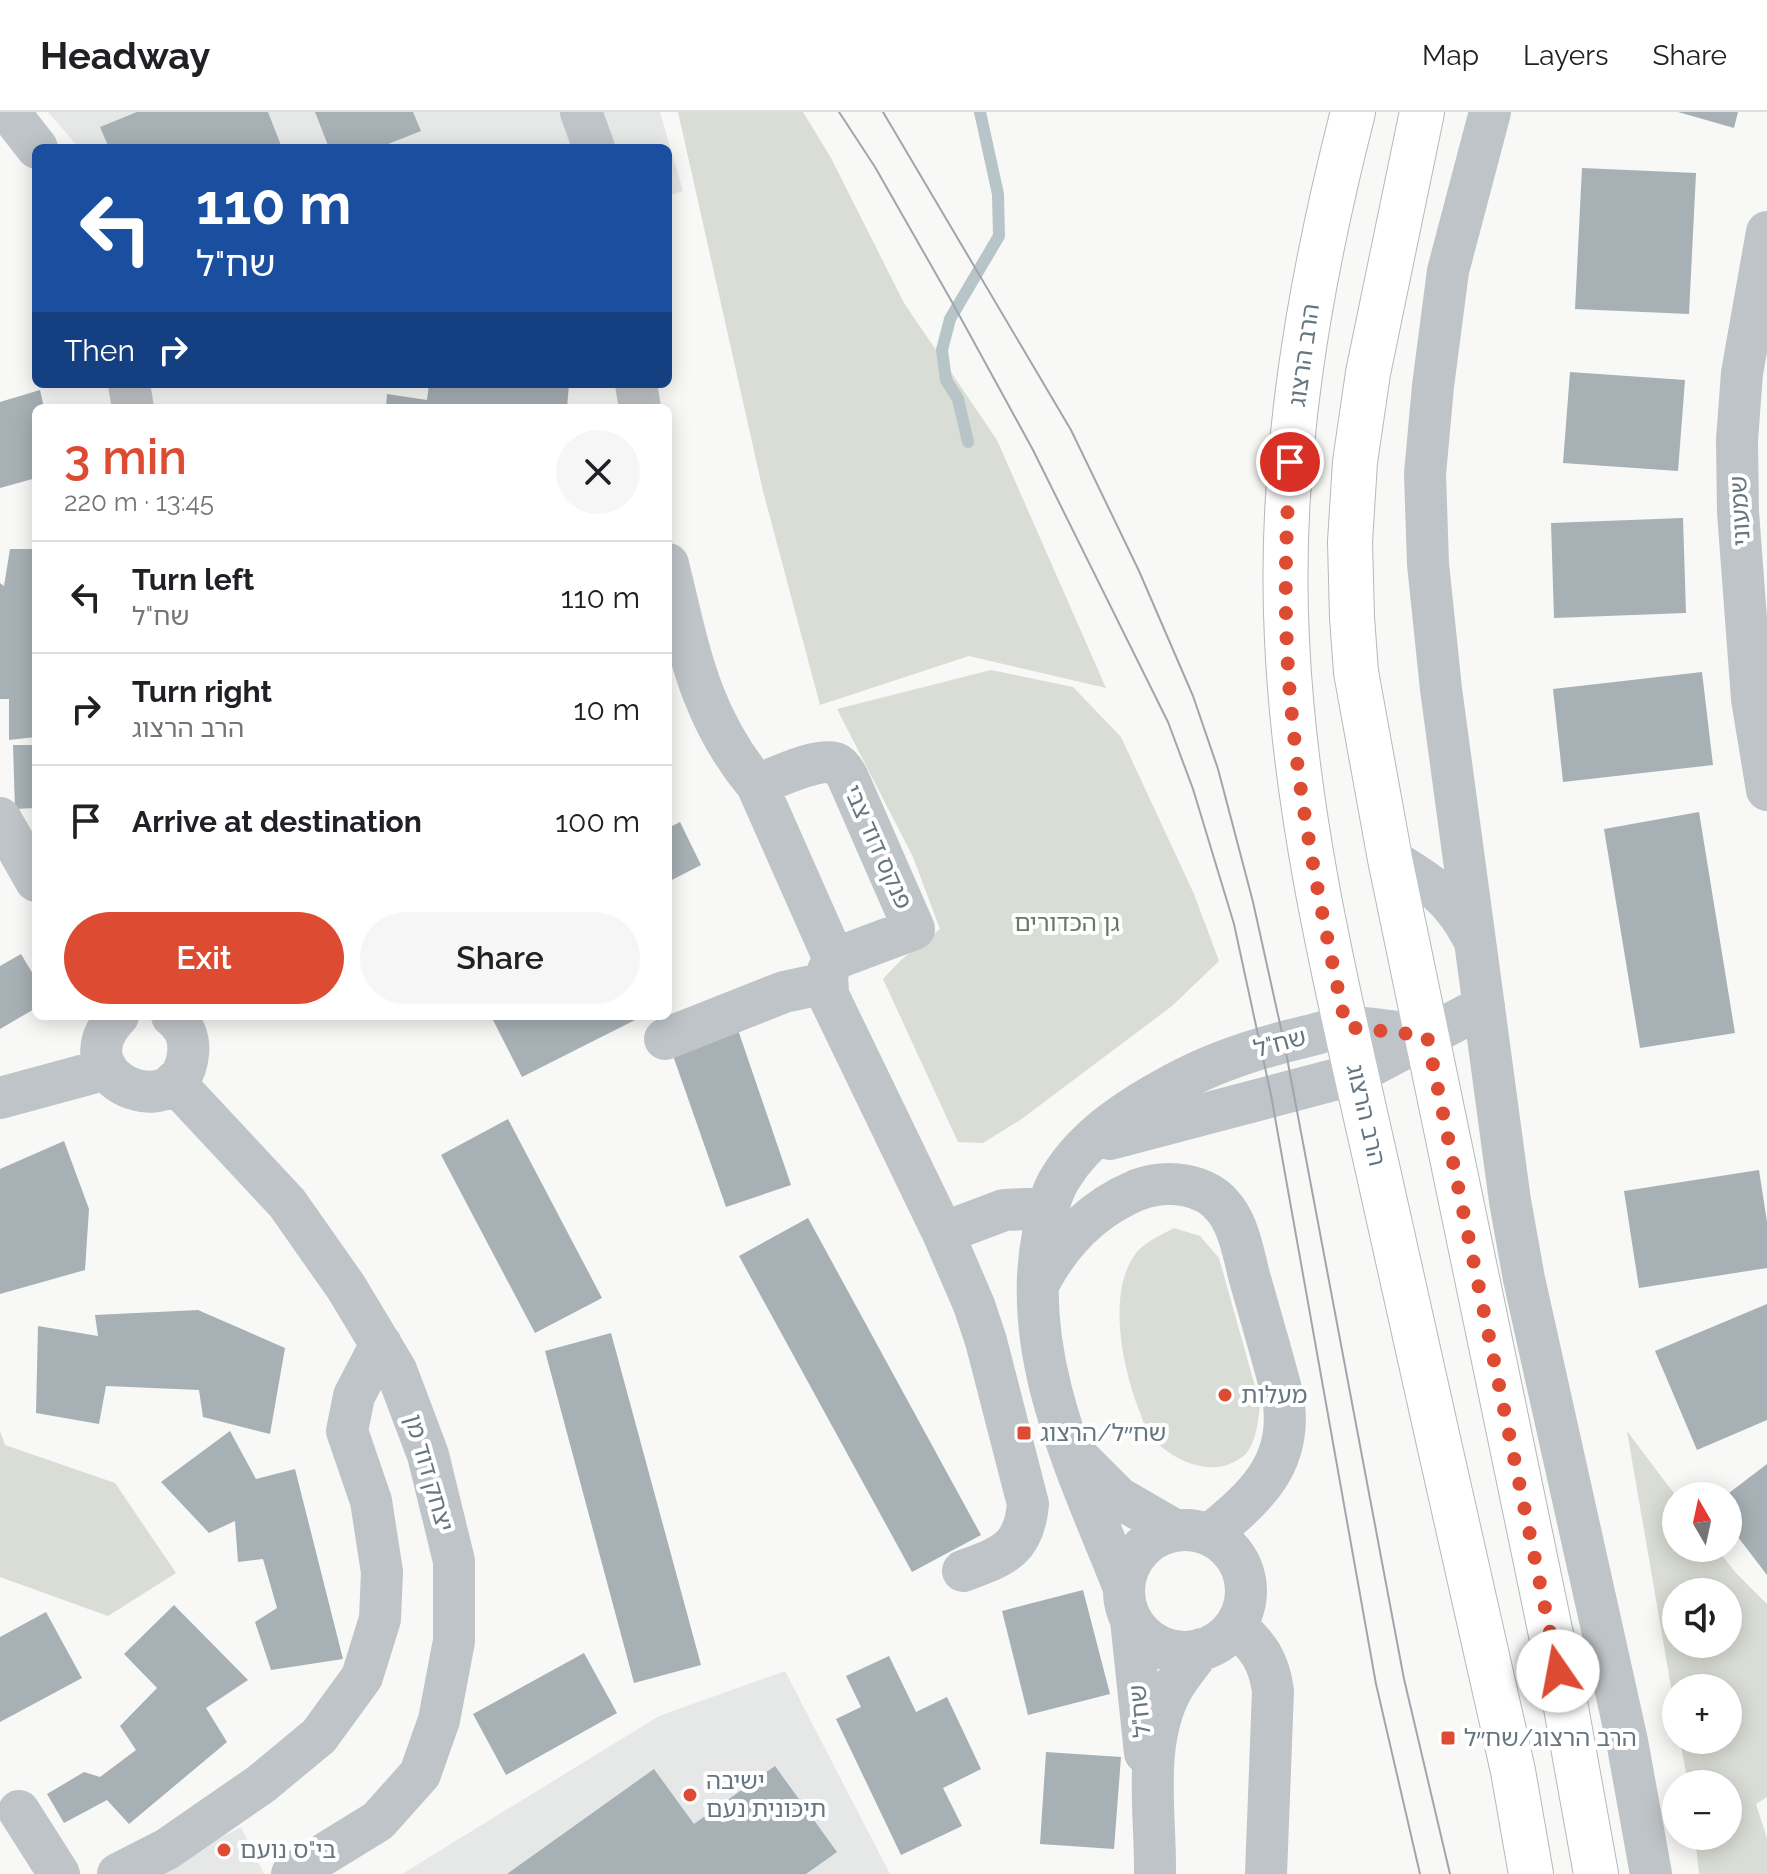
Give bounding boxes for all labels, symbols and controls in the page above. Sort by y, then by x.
text: Headway [40,33,210,78]
text: Map [1422,39,1479,72]
text: Layers [1523,39,1609,72]
text: Share [1653,39,1727,72]
text: 110 m [196,171,351,237]
icon: left [64,176,168,280]
text: שח"ל [196,242,275,284]
street label: הרב הרצוג [1282,302,1325,408]
icon: right [151,328,195,372]
text: Then [64,333,135,368]
pin [1256,428,1324,496]
text: 3 min [64,429,187,485]
button: close [556,430,640,514]
icon: arrive [1268,440,1312,484]
street label: שמעוני [1723,475,1756,547]
text: 220 m · 13:45 [64,487,214,517]
text: Turn left [132,562,254,597]
icon: left [64,575,108,619]
text: 110 m [561,580,640,615]
text: שח"ל [132,601,189,631]
text: Turn right [132,674,272,709]
icon: right [64,687,108,731]
text: 10 m [574,692,640,727]
text: הרב הרצוג [132,713,244,743]
street label: פנקס דוד צבי [838,780,919,913]
icon: arrive [64,799,108,843]
text: Arrive at destination [132,804,422,839]
text: 100 m [555,804,640,839]
park label: גן הכדורים [1014,908,1120,937]
button: Exit [64,912,344,1004]
button: Share [360,912,640,1004]
street label: שח"ל [1251,1022,1309,1063]
street label: הרב הרצוג [1341,1061,1392,1169]
place label: מעלות [1241,1380,1307,1409]
marker: מעלות [1216,1386,1234,1404]
street label: יצחק דוד מן [399,1411,460,1535]
place label: שח״ל/הרצוג [1040,1418,1166,1447]
marker: שח״ל/הרצוג [1015,1424,1033,1442]
north arrow [1662,1482,1742,1562]
map controls [1662,1482,1742,1850]
button: sound [1662,1578,1742,1658]
position arrow [1516,1629,1600,1713]
button: + [1662,1674,1742,1754]
street label: שח"ל [1122,1683,1157,1739]
place label: הרב הרצוג/שח״ל [1464,1723,1637,1752]
marker: הרב הרצוג/שח״ל [1439,1729,1457,1747]
place label: ישיבה תיכונית נעם [706,1766,826,1823]
button: − [1662,1770,1742,1850]
marker: ישיבה תיכונית נעם [681,1786,699,1804]
place label: בי"ס נועם [240,1835,336,1864]
marker: בי"ס נועם [215,1841,233,1859]

